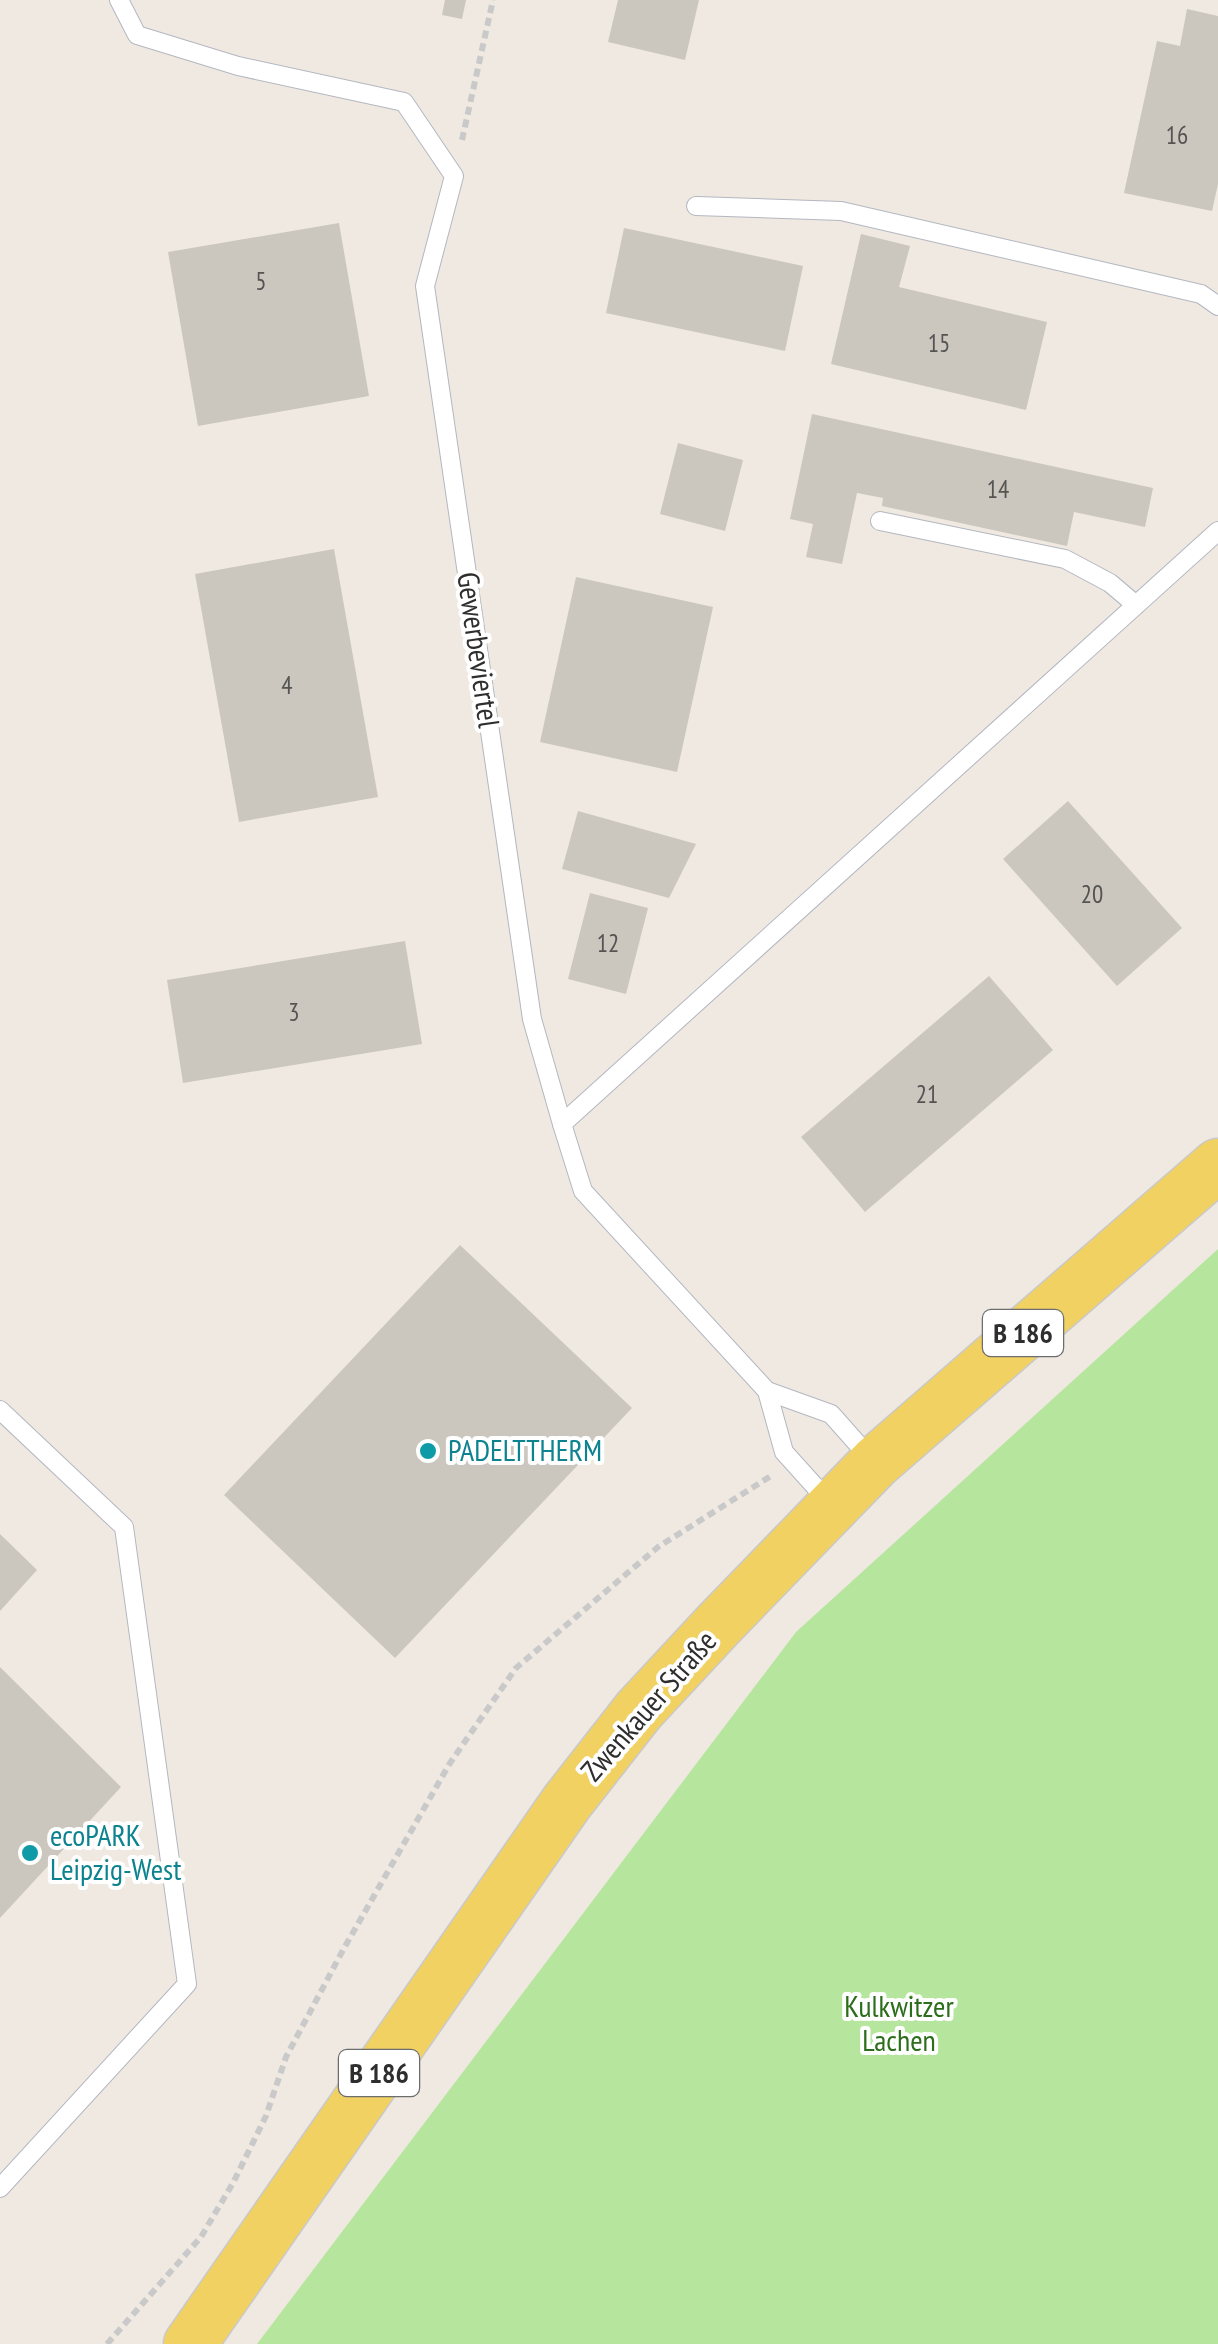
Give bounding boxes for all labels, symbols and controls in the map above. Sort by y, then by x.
house number: 16 [1166,119,1188,151]
house number: 5 [255,265,267,297]
house number: 15 [928,327,950,359]
house number: 14 [987,473,1009,505]
street label: Gewerbeviertel [449,569,510,730]
house number: 4 [281,669,293,701]
house number: 20 [1081,878,1103,910]
house number: 12 [597,927,619,959]
house number: 3 [288,996,300,1028]
house number: 21 [916,1078,938,1110]
road number: B 186 [983,1310,1063,1356]
place label: PADELTTHERM [448,1430,602,1469]
marker: PADELTTHERM [417,1440,439,1462]
street label: Zwenkauer Straße [572,1621,724,1789]
place label: ecoPARK Leipzig-West [50,1815,182,1888]
marker: ecoPARK Leipzig-West [19,1842,41,1864]
park label: Kulkwitzer Lachen [844,1986,954,2059]
road number: B 186 [339,2050,419,2096]

